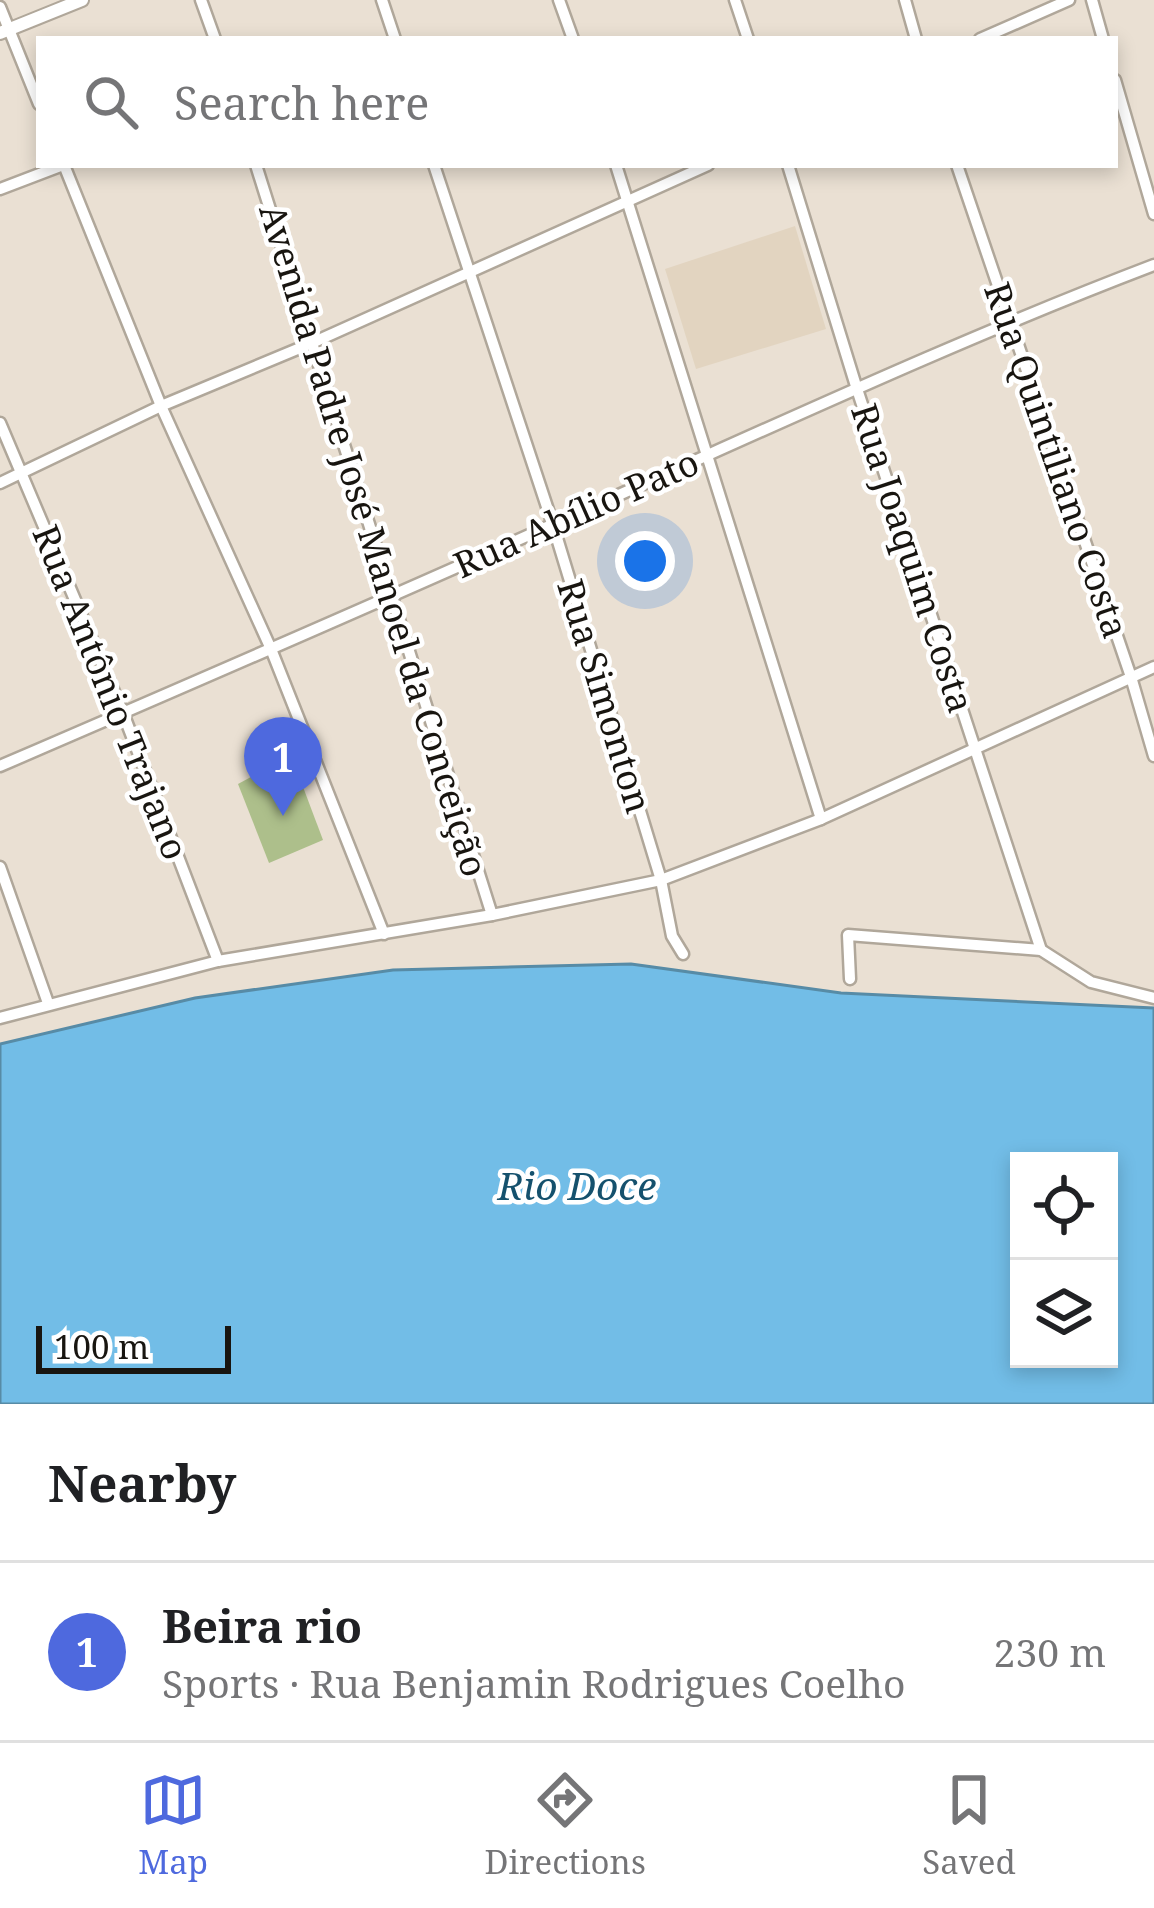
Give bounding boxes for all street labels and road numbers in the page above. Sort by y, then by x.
street label: Avenida Padre José Manoel da Conceição [248,198,500,882]
street label: Rua Quintiliano Costa [973,276,1141,644]
street label: Rua Joaquim Costa [840,397,986,719]
street label: Rua Abílio Pato [446,437,706,589]
street label: Rua Antônio Trajano [21,517,201,867]
street label: Rua Simonton [546,573,664,819]

